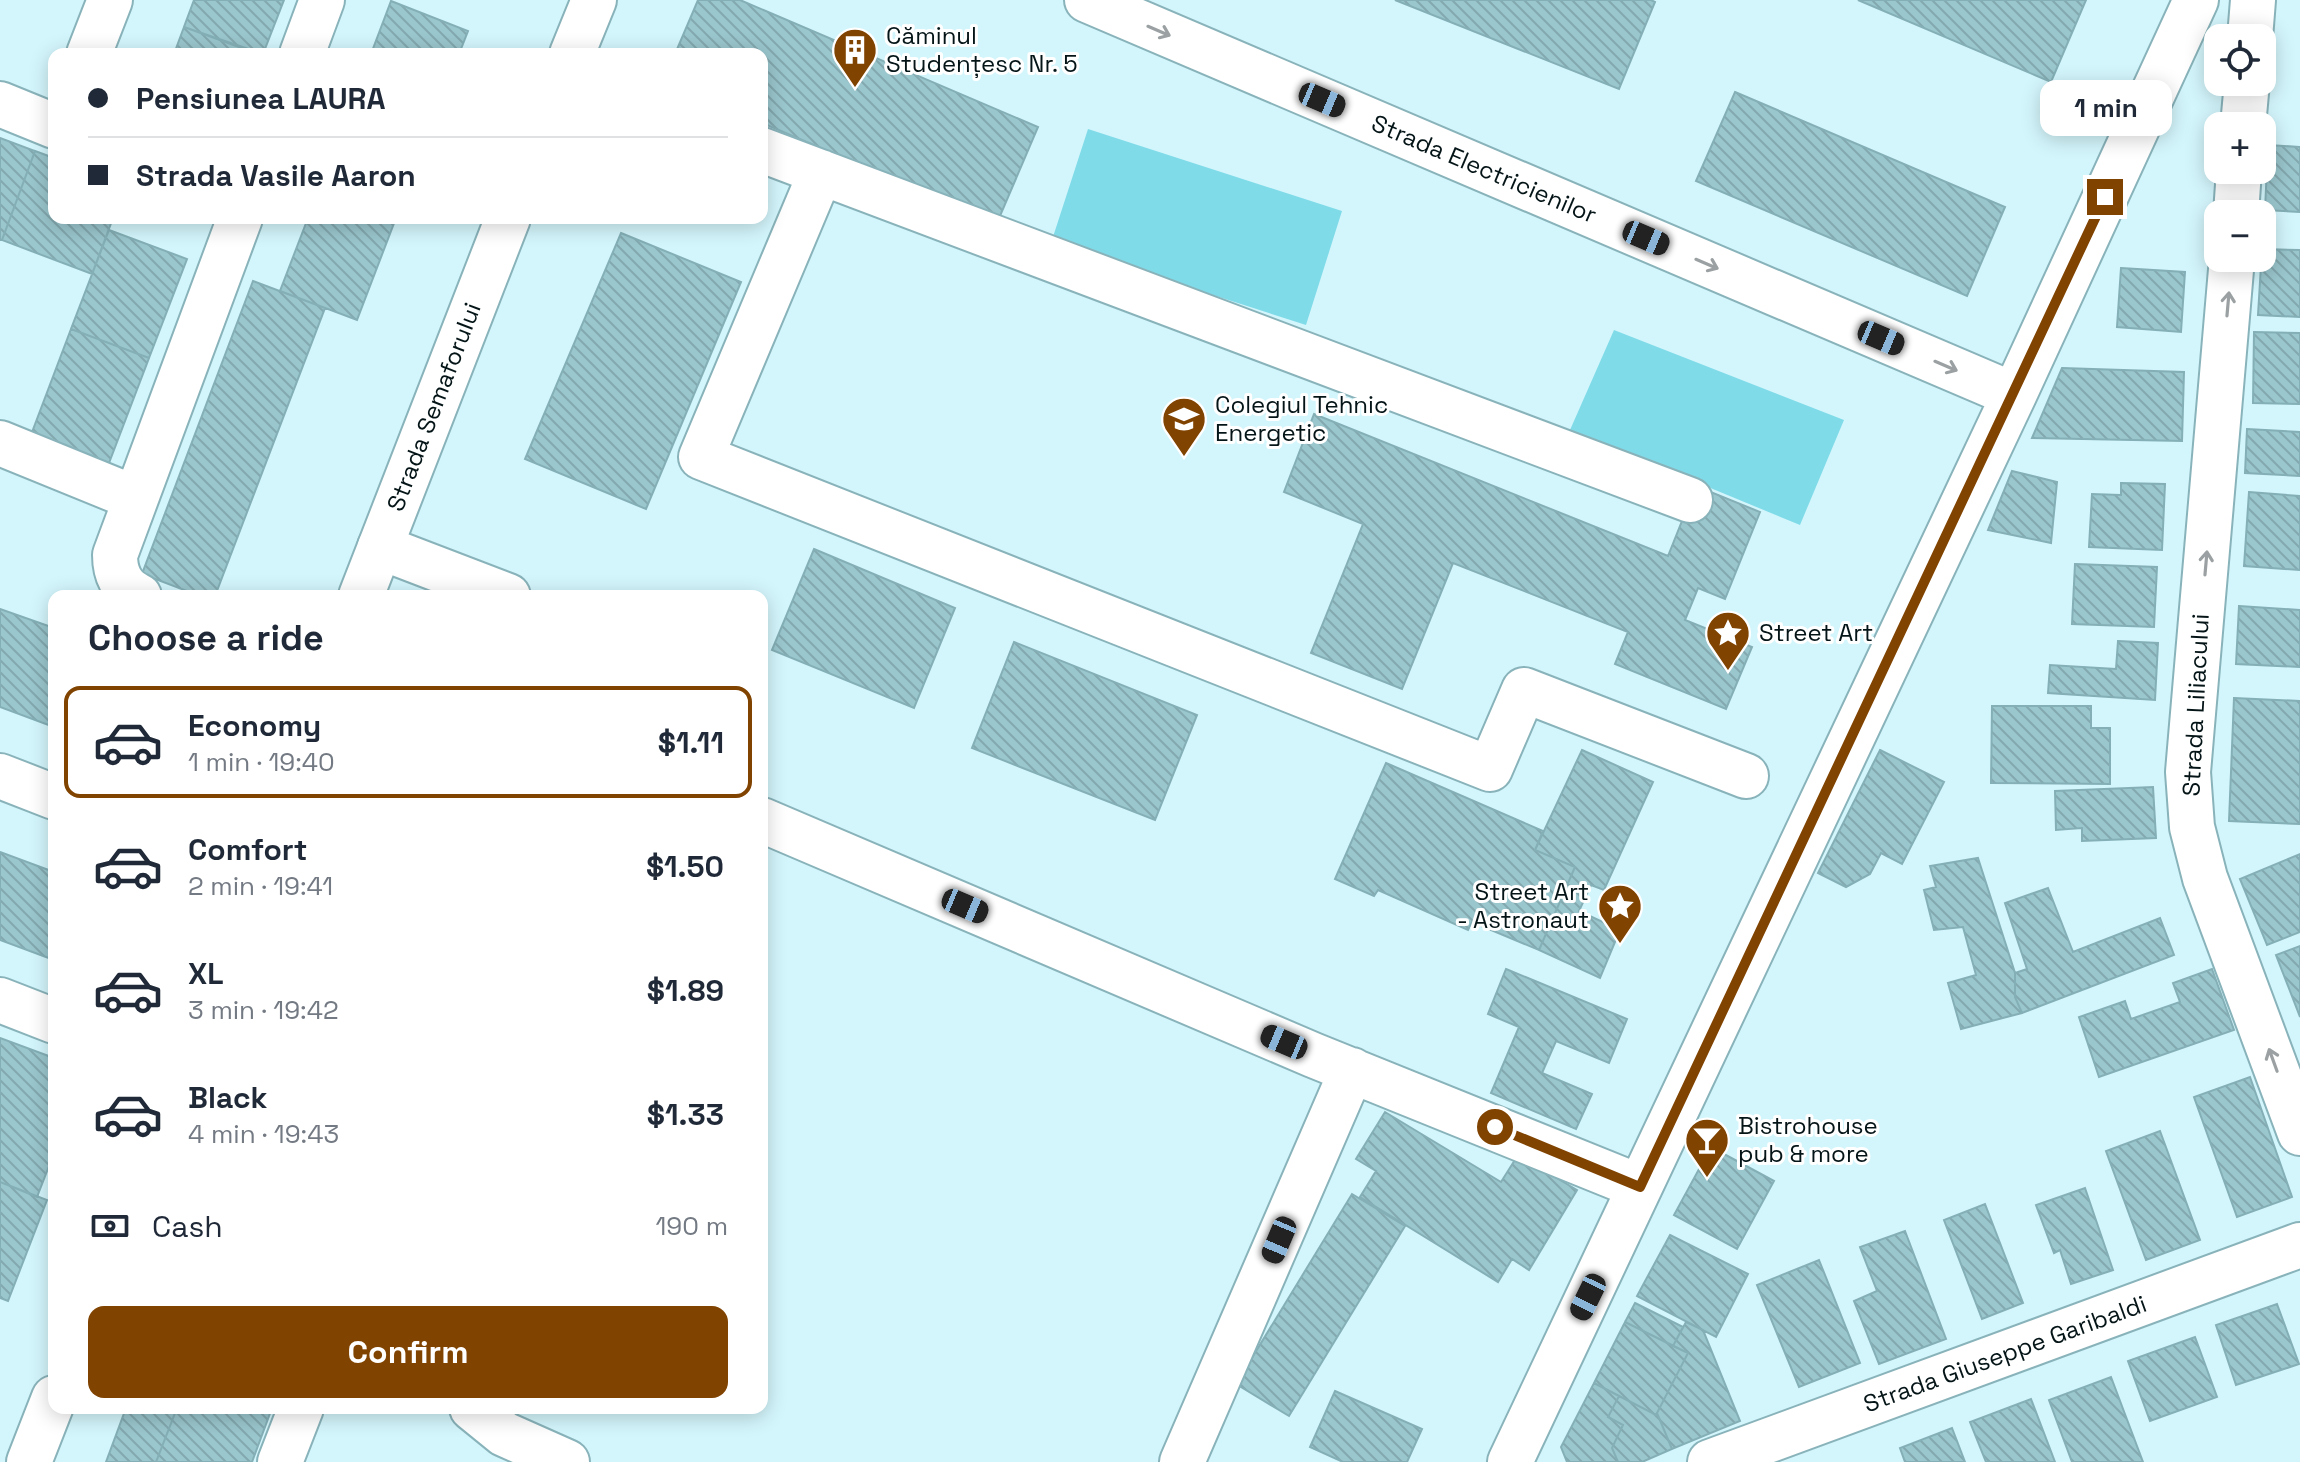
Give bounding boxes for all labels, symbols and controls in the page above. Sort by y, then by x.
place label: Căminul Studențesc Nr. 5 [886,20,1078,79]
one-way arrow [1146,24,1171,39]
map controls [2204,24,2276,272]
button: locate [2204,24,2276,96]
building icon: Căminul Studențesc Nr. 5 [831,26,879,89]
text: Pensiunea LAURA [136,79,386,118]
car [1295,80,1349,120]
callout: 1 min [2039,81,2171,137]
text: 1 min [2074,91,2138,125]
street label: Strada Electricienilor [1367,107,1601,230]
button: + [2204,112,2276,184]
text: Strada Vasile Aaron [136,156,416,195]
route end [2087,179,2123,215]
button: − [2204,200,2276,272]
car [1619,218,1673,258]
one-way arrow [1694,258,1719,273]
one-way arrow [2221,291,2236,318]
street label: Strada Semaforului [379,298,488,516]
car [1854,318,1908,358]
one-way arrow [1934,359,1958,374]
place label: Colegiul Tehnic Energetic [1215,389,1388,448]
school or university icon: Colegiul Tehnic Energetic [1160,395,1208,458]
one-way arrow [2198,550,2213,577]
place icon: Street Art [1704,609,1752,672]
street label: Strada Liliacului [2175,613,2216,797]
text: Choose a ride [88,615,324,661]
place label: Street Art [1759,617,1873,648]
icon: car [92,706,164,778]
text: Economy [188,706,321,745]
text: $1.11 [658,723,724,762]
text: 1 min · 19:40 [188,745,335,779]
icon: car [92,830,164,902]
text: Comfort [188,830,307,869]
text: $1.50 [646,847,724,886]
text: 2 min · 19:41 [188,869,333,903]
place label: Street Art - Astronaut [1457,876,1589,935]
place icon: Street Art - Astronaut [1596,882,1644,945]
car [938,886,992,926]
icon: car [92,954,164,1026]
text: XL [188,954,224,993]
text: $1.89 [647,971,724,1010]
text: 3 min · 19:42 [188,993,339,1027]
car [1257,1022,1311,1062]
one-way arrow [2265,1049,2279,1073]
icon: car [92,1078,164,1150]
text: Black [188,1078,267,1117]
text: $1.33 [647,1095,724,1134]
route start [1477,1109,1513,1145]
place label: Bistrohouse pub & more [1738,1110,1878,1169]
bar icon: Bistrohouse pub & more [1683,1116,1731,1179]
text: 4 min · 19:43 [188,1117,339,1151]
icon: cash [88,1204,132,1248]
text: Cash [152,1207,223,1246]
text: 190 m [656,1209,728,1243]
car [1259,1213,1299,1267]
car [1567,1270,1609,1324]
street label: Strada Giuseppe Garibaldi [1859,1288,2151,1419]
button: Confirm [88,1306,728,1398]

